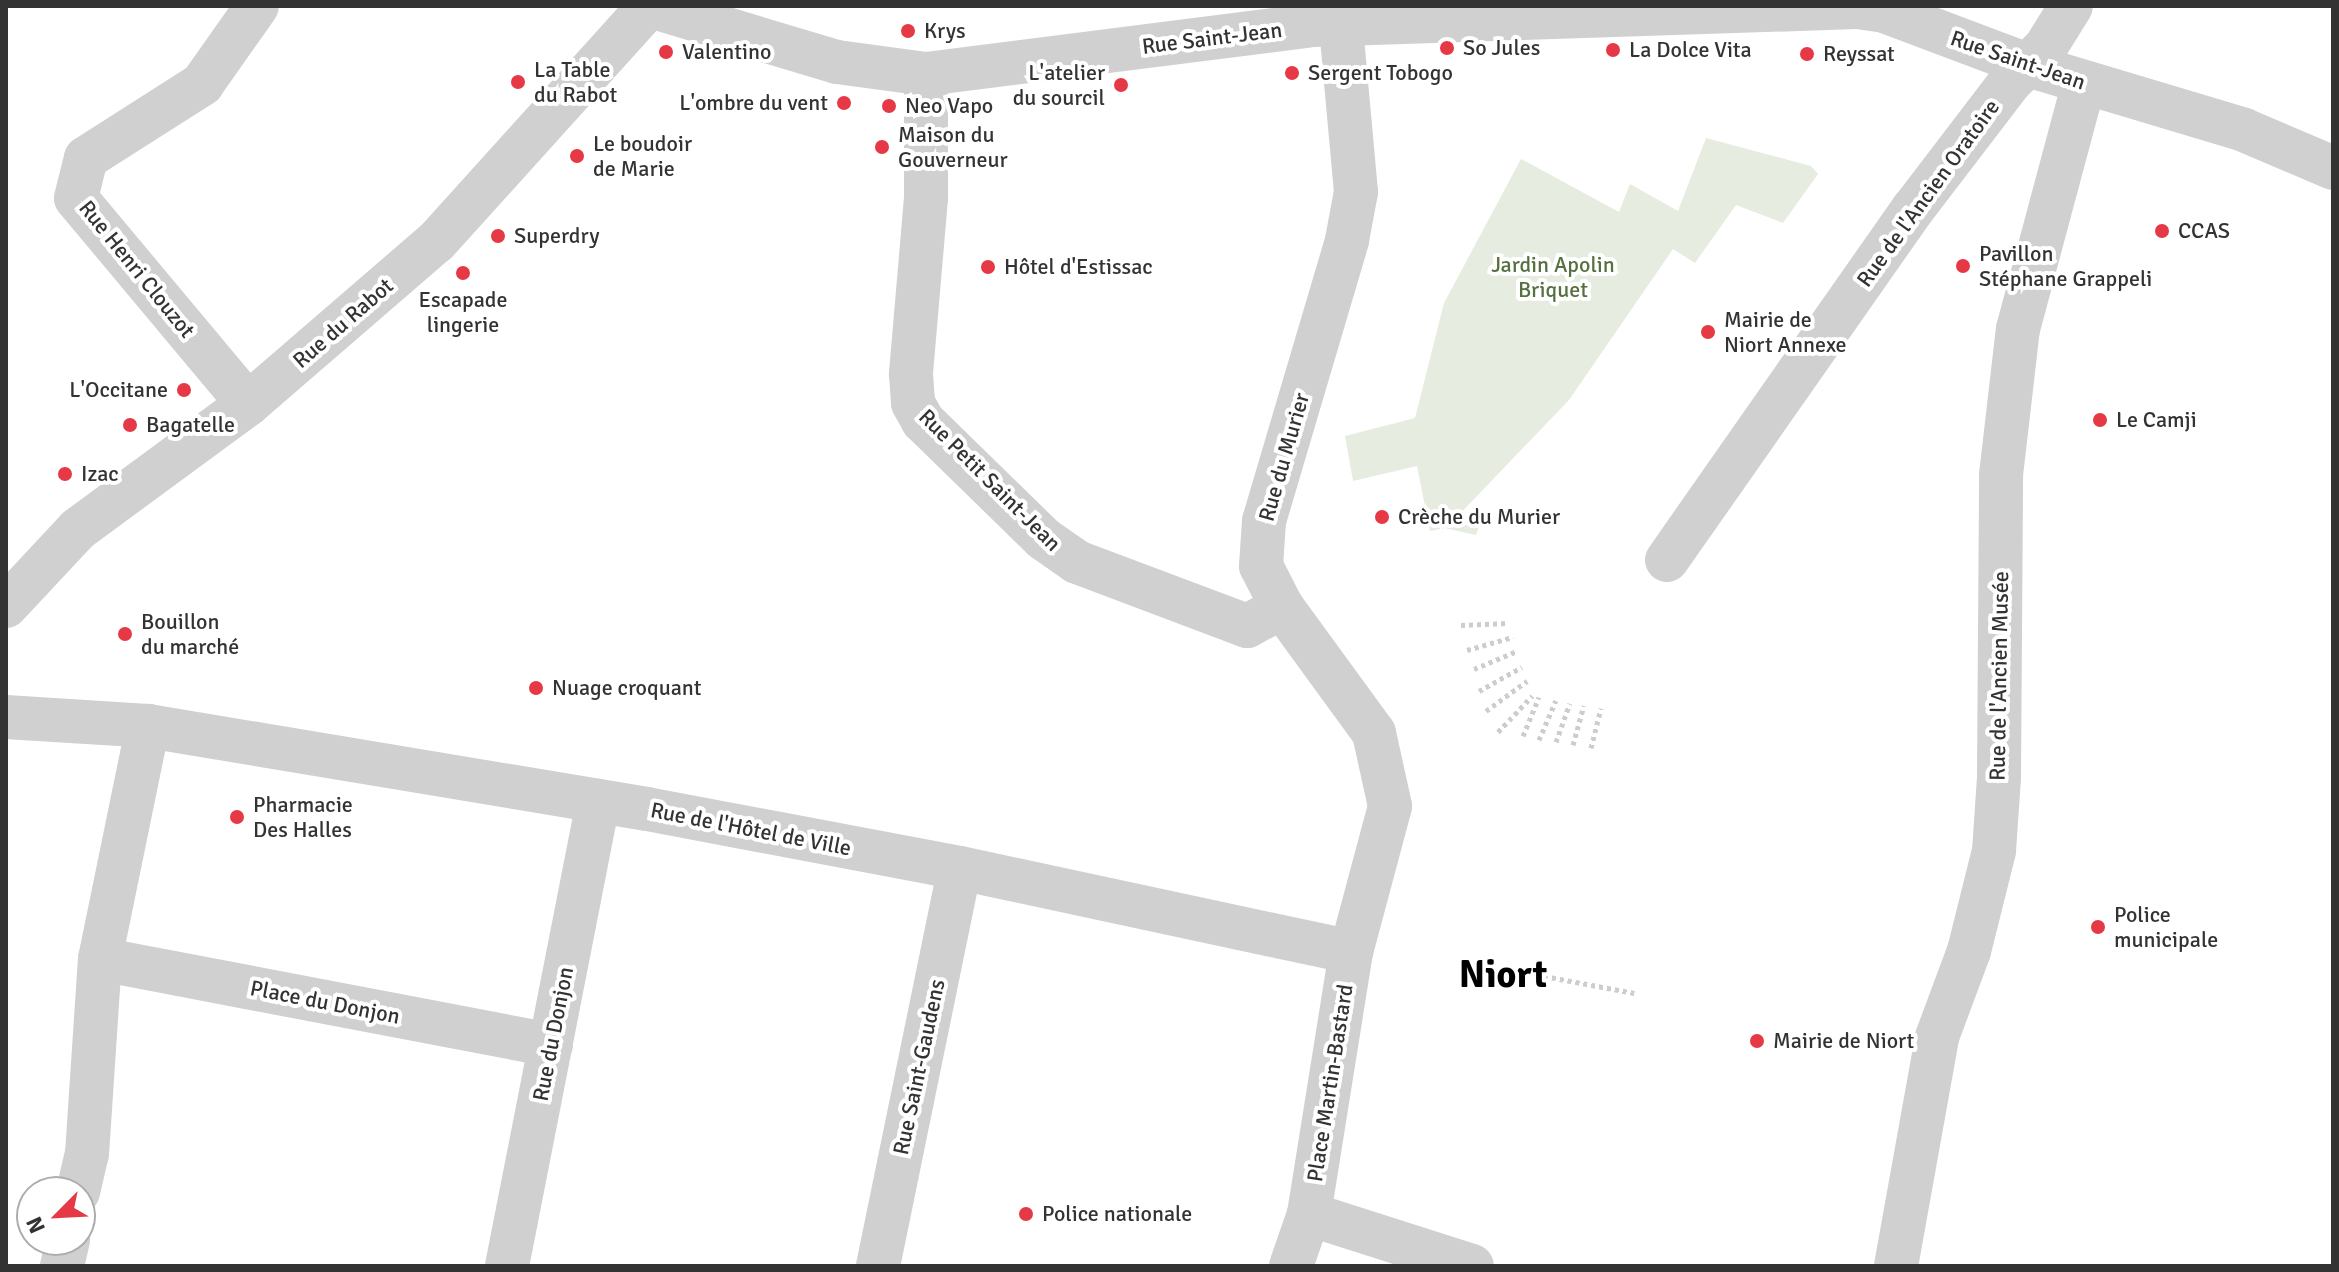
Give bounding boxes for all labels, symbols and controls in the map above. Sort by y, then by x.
street label: Rue Saint-Jean [1140,16,1284,60]
place label: Krys [924,18,966,44]
marker: Krys [899,22,917,40]
street label: Rue Saint-Jean [1947,25,2089,95]
place label: So Jules [1463,35,1540,61]
place label: La Dolce Vita [1629,37,1752,63]
place label: Valentino [682,39,771,65]
marker: So Jules [1438,39,1456,57]
marker: La Dolce Vita [1604,41,1622,59]
place label: Reyssat [1823,41,1895,67]
marker: Valentino [657,43,675,61]
marker: Reyssat [1798,45,1816,63]
place label: La Table du Rabot [534,56,617,108]
place label: L'atelier du sourcil [1013,59,1105,110]
place label: Sergent Tobogo [1308,60,1453,86]
marker: Sergent Tobogo [1283,64,1301,82]
marker: La Table du Rabot [509,73,527,91]
marker: L'atelier du sourcil [1112,76,1130,94]
place label: L'ombre du vent [679,90,828,116]
place label: Neo Vapo [905,93,993,119]
marker: L'ombre du vent [835,94,853,112]
street label: Rue de l'Ancien Oratoire [1851,94,2005,292]
marker: Neo Vapo [880,97,898,115]
place label: Maison du Gouverneur [898,121,1008,172]
place label: Le boudoir de Marie [593,130,692,182]
marker: Maison du Gouverneur [873,138,891,156]
marker: Le boudoir de Marie [568,147,586,165]
street label: Rue Henri Clouzot [74,195,200,343]
place label: CCAS [2178,218,2230,244]
marker: CCAS [2153,222,2171,240]
place label: Superdry [514,223,599,249]
marker: Superdry [489,227,507,245]
place label: Pavillon Stéphane Grappeli [1979,240,2152,292]
park label: Jardin Apolin Briquet [1491,251,1615,302]
place label: Hôtel d'Estissac [1004,254,1153,280]
marker: Pavillon Stéphane Grappeli [1954,257,1972,275]
marker: Hôtel d'Estissac [979,258,997,276]
marker: Escapade lingerie [454,264,472,282]
street label: Rue du Rabot [288,272,398,374]
place label: Escapade lingerie [418,286,508,338]
place label: Mairie de Niort Annexe [1724,306,1847,358]
marker: Mairie de Niort Annexe [1699,323,1717,341]
place label: L'Occitane [69,377,168,403]
marker: L'Occitane [175,381,193,399]
street label: Rue du Murier [1253,390,1315,524]
street label: Rue Petit Saint-Jean [913,403,1067,557]
place label: Le Camji [2116,407,2197,433]
marker: Le Camji [2091,411,2109,429]
place label: Bagatelle [146,412,235,438]
marker: Bagatelle [121,416,139,434]
place label: Izac [81,461,119,487]
marker: Izac [56,465,74,483]
place label: Crèche du Murier [1398,504,1560,530]
marker: Crèche du Murier [1373,508,1391,526]
street label: Rue de l'Ancien Musée [1984,571,2014,781]
place label: Bouillon du marché [141,608,239,660]
marker: Bouillon du marché [116,625,134,643]
place label: Nuage croquant [552,675,702,701]
marker: Nuage croquant [527,679,545,697]
place label: Pharmacie Des Halles [253,791,353,842]
street label: Rue de l'Hôtel de Ville [648,797,854,861]
marker: Pharmacie Des Halles [228,808,246,826]
place label: Police municipale [2114,901,2218,952]
marker: Police municipale [2089,918,2107,936]
district label: Niort [1459,952,1547,998]
street label: Rue du Donjon [527,965,579,1103]
street label: Place du Donjon [248,975,402,1029]
street label: Rue Saint-Gaudens [887,977,951,1157]
street label: Place Martin-Bastard [1301,982,1359,1184]
place label: Mairie de Niort [1773,1028,1914,1054]
marker: Mairie de Niort [1748,1032,1766,1050]
north arrow [16,1176,96,1256]
place label: Police nationale [1042,1201,1192,1227]
marker: Police nationale [1017,1205,1035,1223]
text: N [20,1213,51,1238]

